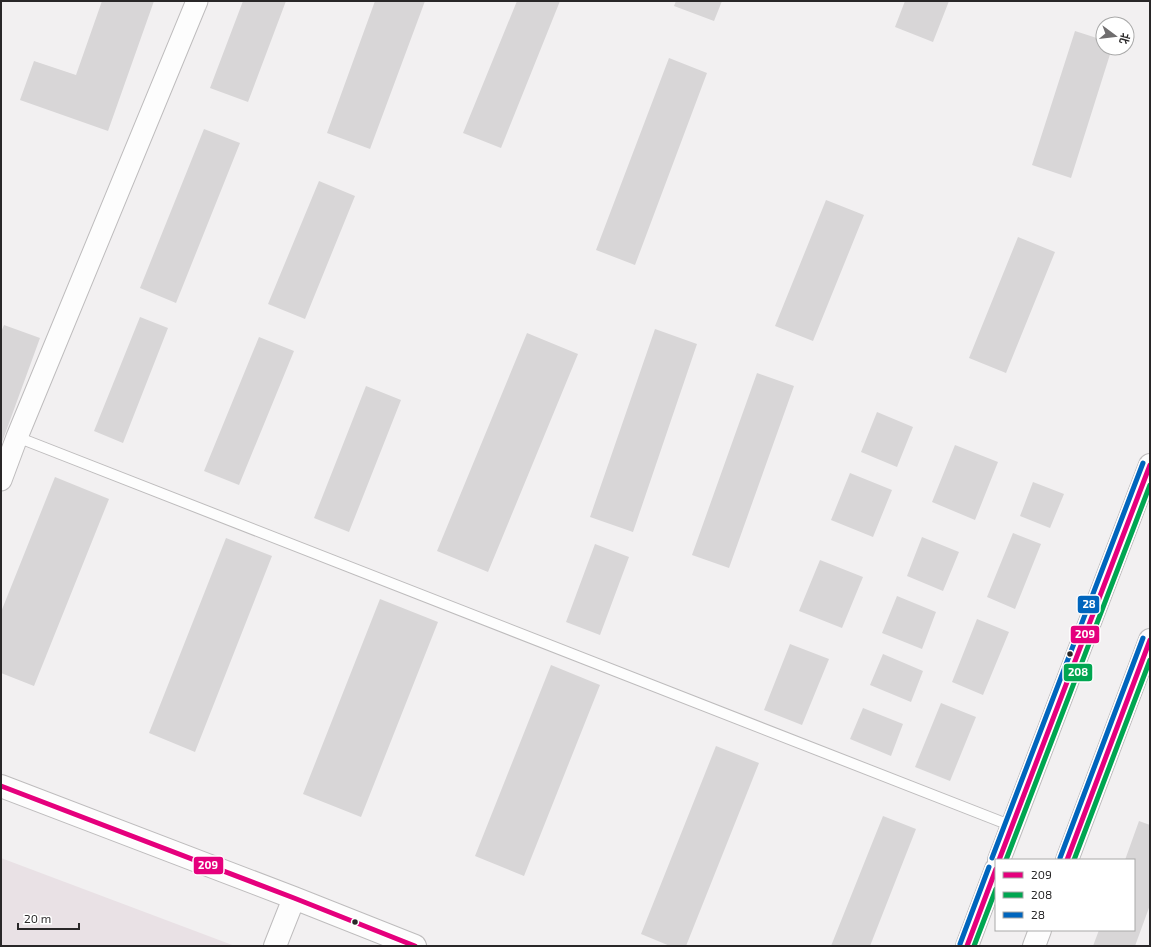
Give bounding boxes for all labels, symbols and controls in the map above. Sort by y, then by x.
north arrow [1095,16,1135,56]
text: 北 [1117,32,1133,46]
line badge: 28 [1077,595,1100,614]
text: 28 [1082,597,1096,610]
line badge: 209 [1070,625,1100,644]
text: 209 [1075,627,1095,640]
unlabelled marker [1065,649,1075,659]
line badge: 208 [1063,663,1093,682]
text: 208 [1068,665,1088,678]
line badge: 209 [193,856,224,875]
text: 209 [198,858,218,871]
legend [995,859,1135,931]
text: 209 [1031,867,1052,881]
text: 208 [1031,887,1052,901]
scale bar [18,905,79,931]
text: 28 [1031,907,1045,921]
text: 20 m [24,911,51,925]
unlabelled marker [350,917,360,927]

